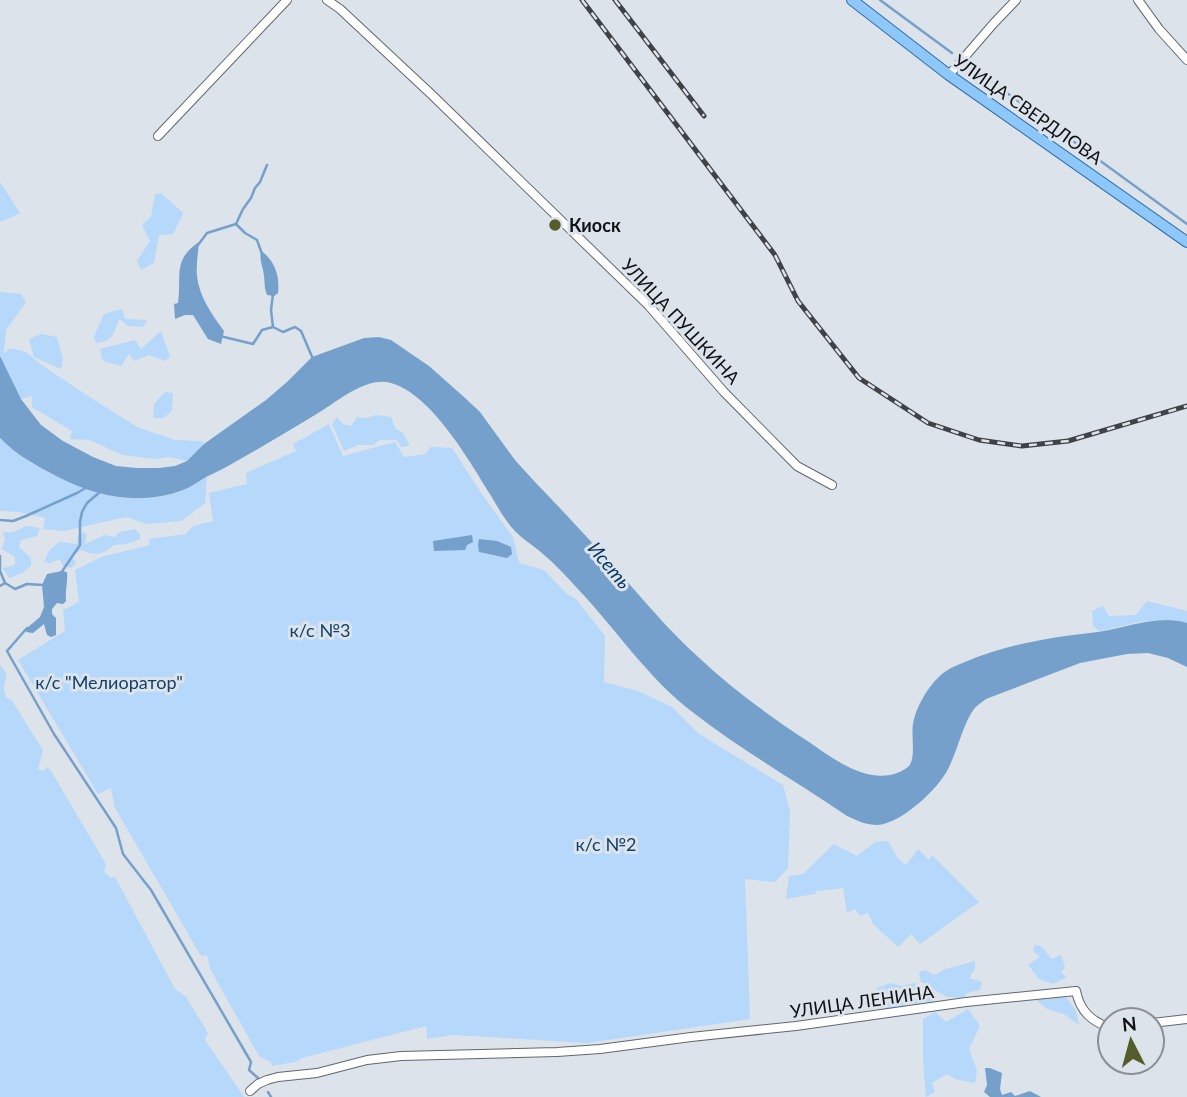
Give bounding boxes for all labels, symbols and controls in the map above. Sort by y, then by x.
street label: УЛИЦА СВЕРДЛОВА [949,49,1107,169]
place label: Киоск [569,214,621,236]
marker: Киоск [547,217,563,233]
street label: УЛИЦА ПУШКИНА [617,254,745,389]
water label: Исеть [584,537,636,593]
park label: к/с №3 [289,619,351,641]
park label: к/с "Мелиоратор" [35,671,183,693]
park label: к/с №2 [575,833,637,855]
street label: УЛИЦА ЛЕНИНА [789,980,936,1022]
north arrow [1096,1006,1166,1076]
text: N [1121,1011,1138,1036]

